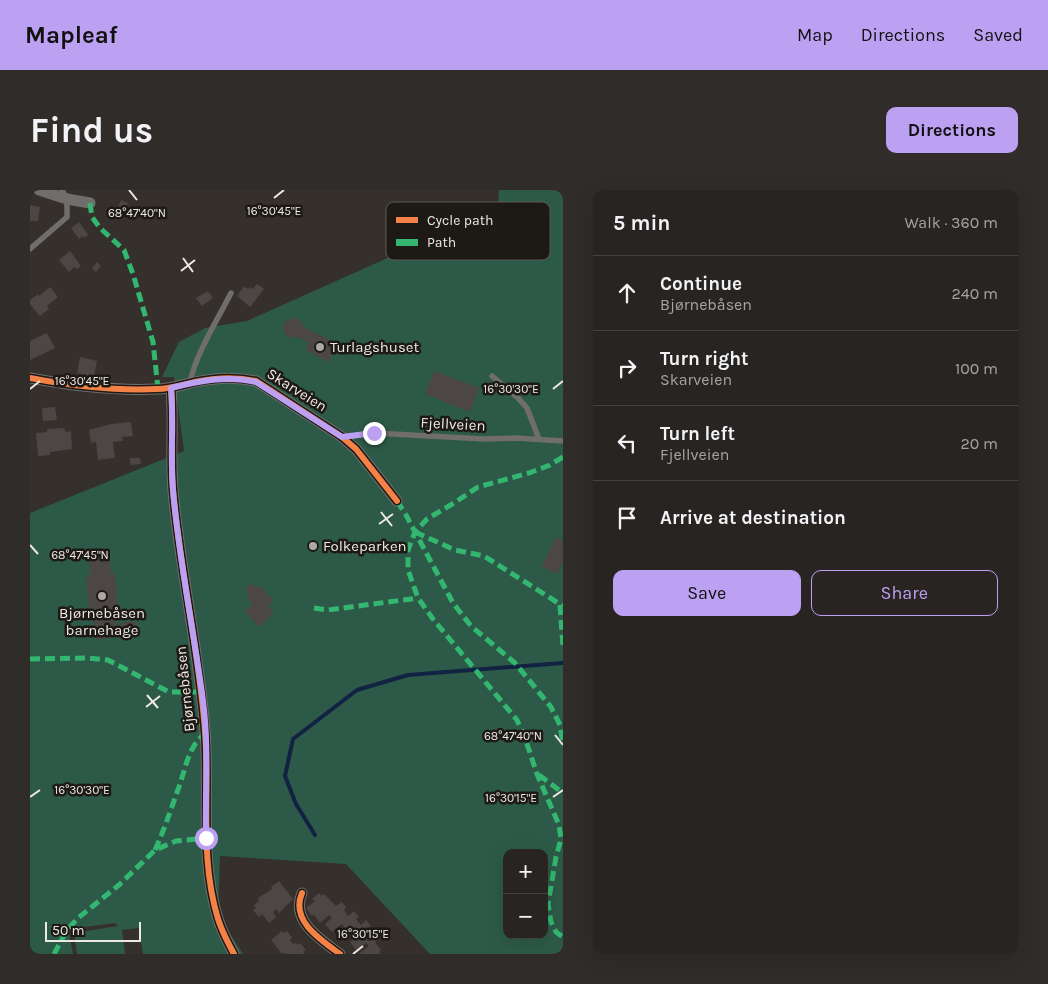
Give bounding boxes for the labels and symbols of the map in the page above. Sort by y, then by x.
legend [386,202,550,260]
text: 16°30'45"E [247,204,301,218]
text: 68°47'40"N [108,206,166,220]
text: Cycle path [427,212,493,229]
text: Path [427,234,456,251]
place label: Turlagshuset [330,338,420,356]
marker: Turlagshuset [314,341,326,353]
street label: Skarveien [264,364,330,416]
text: 16°30'45"E [55,374,109,388]
text: 16°30'30"E [483,382,539,396]
street label: Fjellveien [420,413,486,435]
route end [363,422,386,445]
place label: Folkeparken [323,537,407,555]
marker: Folkeparken [307,540,319,552]
text: 68°47'45"N [51,548,109,562]
marker: Bjørnebåsen barnehage [96,590,108,602]
place label: Bjørnebåsen barnehage [59,604,145,639]
street label: Bjørnebåsen [172,645,198,733]
text: 68°47'40"N [484,729,542,743]
text: 16°30'30"E [54,783,110,797]
text: 16°30'15"E [485,791,537,805]
route start [195,827,218,850]
scale bar [45,919,141,942]
text: 16°30'15"E [337,927,389,941]

